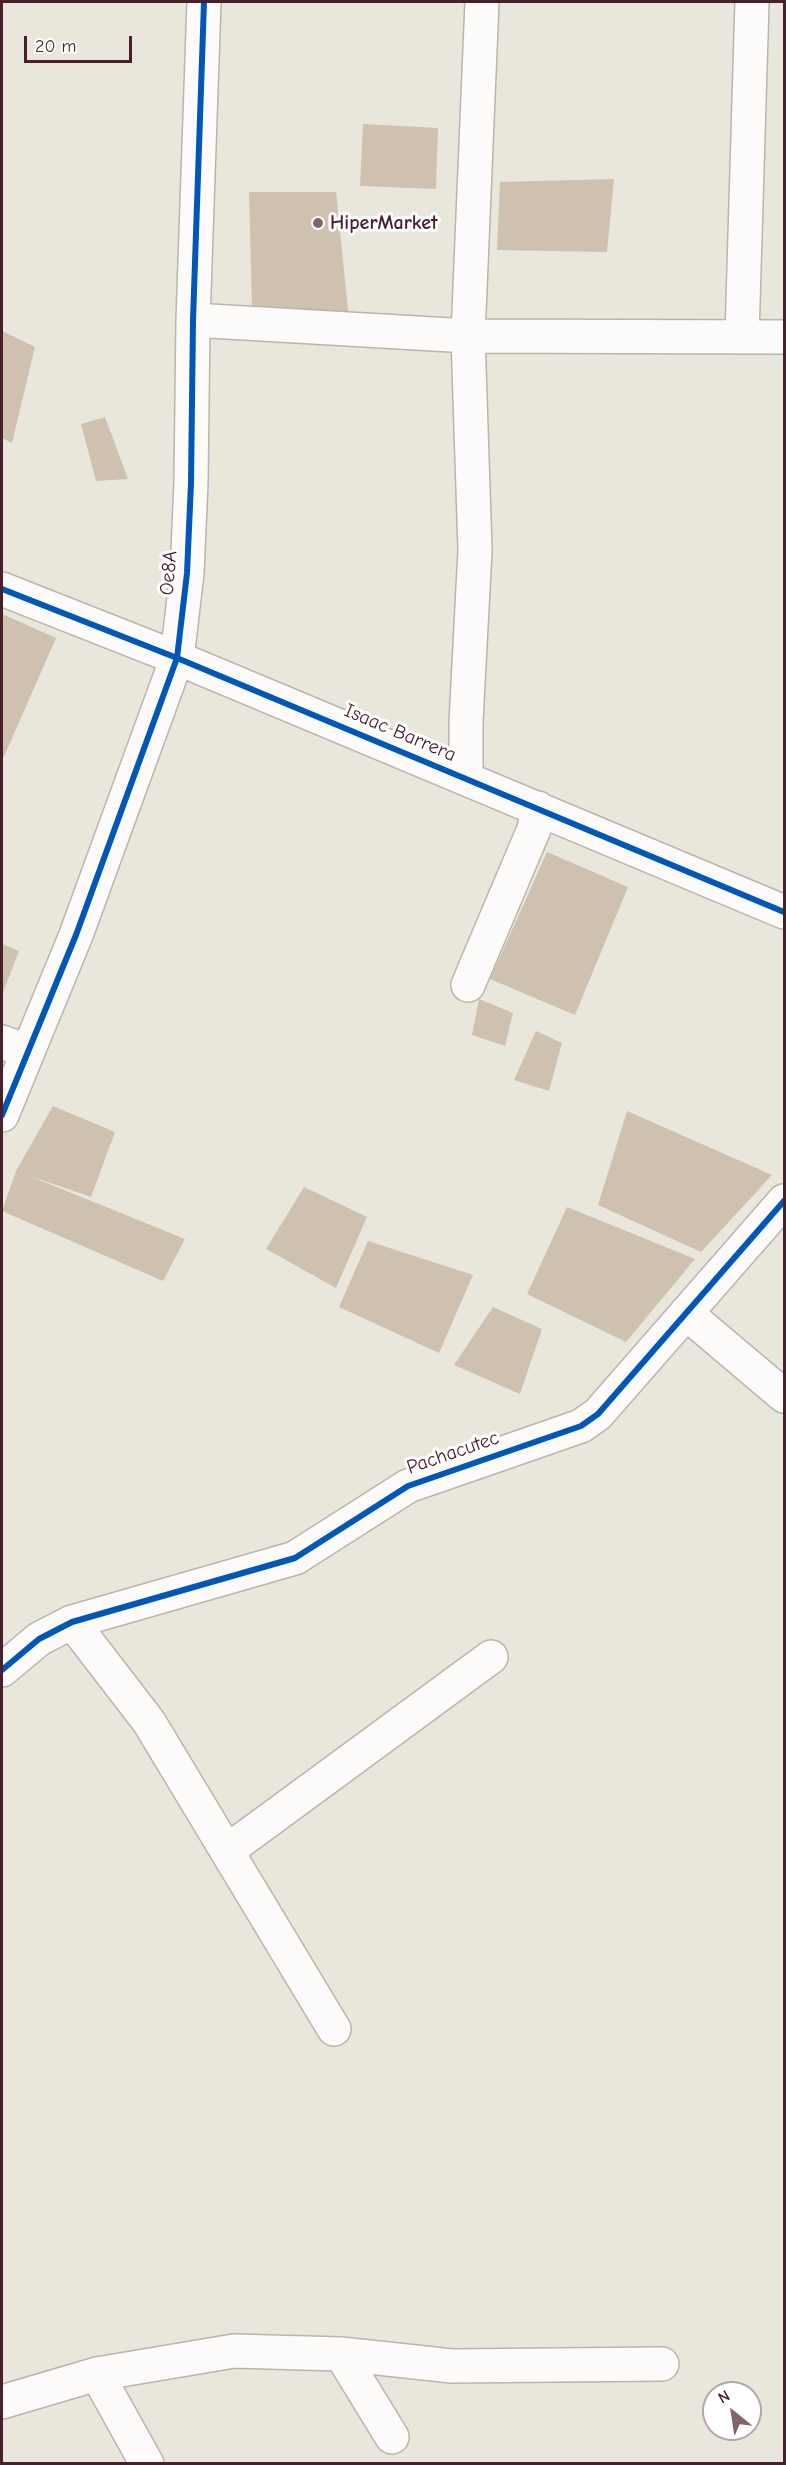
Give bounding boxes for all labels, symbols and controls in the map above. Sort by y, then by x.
scale bar [27,24,135,62]
text: 20 m [35,36,76,57]
place label: HiperMarket [330,211,438,235]
marker: HiperMarket [311,216,325,230]
street label: Oe8A [155,550,183,596]
street label: Isaac Barrera [340,699,460,767]
street label: Pachacutec [404,1426,502,1480]
north arrow [702,2381,762,2441]
text: N [715,2387,733,2408]

